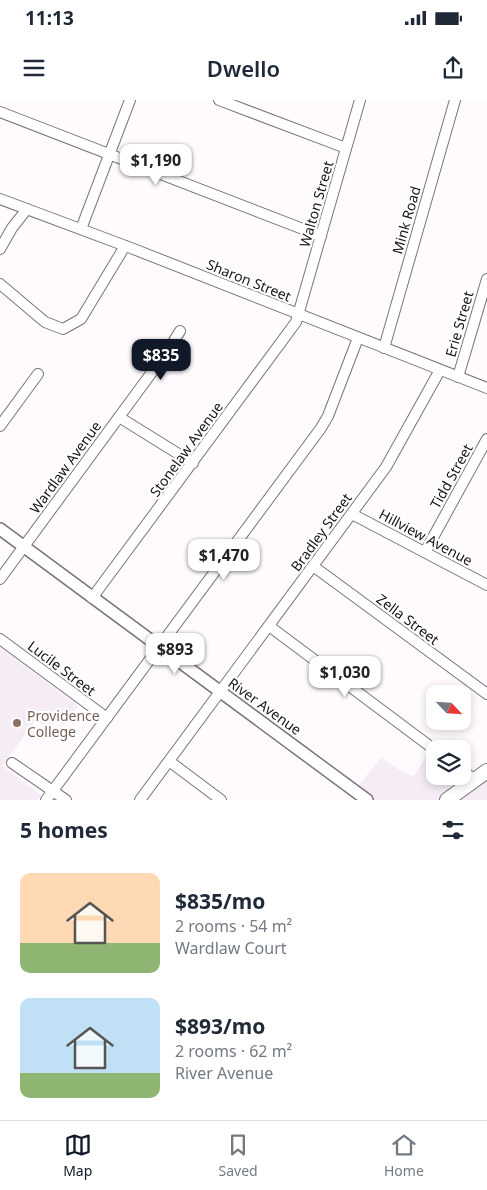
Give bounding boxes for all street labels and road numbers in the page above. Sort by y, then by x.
street label: Walton Street [295,159,337,249]
street label: Mink Road [387,184,425,256]
street label: Sharon Street [204,254,294,306]
street label: Erie Street [441,289,477,359]
street label: Stonelaw Avenue [145,398,227,500]
street label: Wardlaw Avenue [25,417,105,517]
street label: Tidd Street [425,440,477,512]
street label: Bradley Street [286,489,356,575]
street label: Hillview Avenue [376,504,476,570]
street label: Zella Street [373,589,443,649]
street label: Lucile Street [24,636,100,700]
street label: River Avenue [225,673,305,739]

